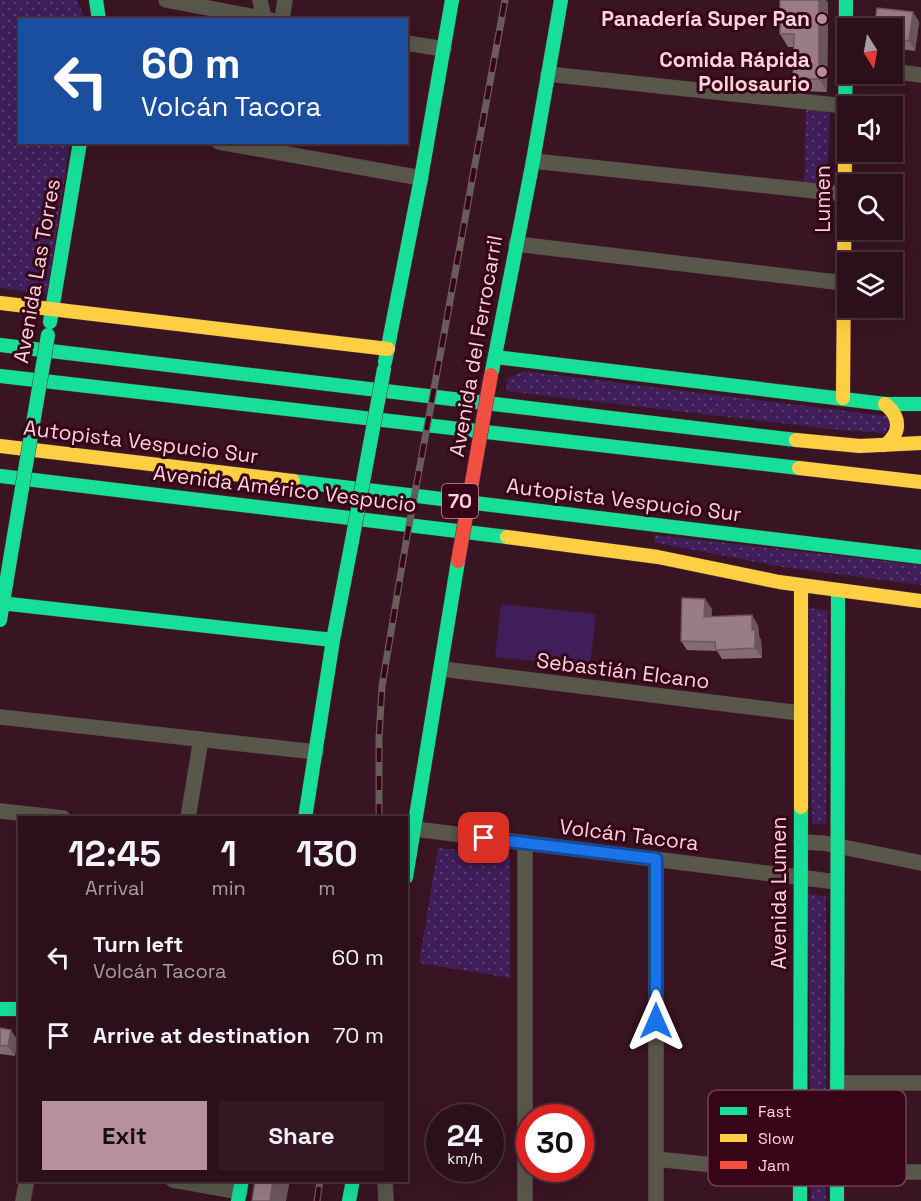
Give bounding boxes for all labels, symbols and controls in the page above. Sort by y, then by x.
place label: Panadería Super Pan [601,5,810,32]
marker: Panadería Super Pan [815,12,829,26]
north arrow [837,18,903,84]
map controls [837,18,903,318]
text: 60 m [141,37,241,90]
icon: left [42,42,120,120]
place label: Comida Rápida Pollosaurio [659,46,810,97]
marker: Comida Rápida Pollosaurio [815,65,829,79]
text: Volcán Tacora [141,89,321,124]
button: sound [837,96,903,162]
street label: Lumen [809,165,836,233]
button: search [837,174,903,240]
street label: Avenida Las Torres [7,177,66,365]
street label: Avenida del Ferrocarril [443,233,508,459]
button: layers [837,252,903,318]
street label: Autopista Vespucio Sur [22,414,260,469]
street label: Avenida Américo Vespucio [152,459,418,518]
street label: Autopista Vespucio Sur [505,472,743,527]
road number: 70 [442,484,478,518]
street label: Sebastián Elcano [535,646,711,695]
pin [458,812,509,863]
street label: Volcán Tacora [558,813,700,856]
street label: Avenida Lumen [765,817,792,969]
icon: arrive [467,821,500,854]
text: 12:45 [68,831,161,877]
text: 1 [221,831,237,877]
text: 130 [296,831,358,877]
text: Arrival [85,875,144,901]
text: min [211,875,246,901]
text: m [318,875,336,901]
text: Turn left [93,930,183,958]
icon: left [42,941,75,974]
text: 60 m [332,943,384,971]
text: Volcán Tacora [93,958,227,984]
position arrow [624,989,688,1053]
icon: arrive [42,1019,75,1052]
text: Arrive at destination [93,1021,310,1049]
text: 70 m [333,1021,384,1049]
legend [708,1090,906,1186]
button: Exit [42,1101,207,1170]
button: Share [219,1101,384,1170]
text: Fast [758,1101,791,1122]
speed limit sign: 30 [516,1104,594,1182]
text: 24 [447,1116,483,1155]
text: Slow [758,1128,794,1149]
text: km/h [447,1149,483,1168]
text: Jam [758,1155,790,1176]

